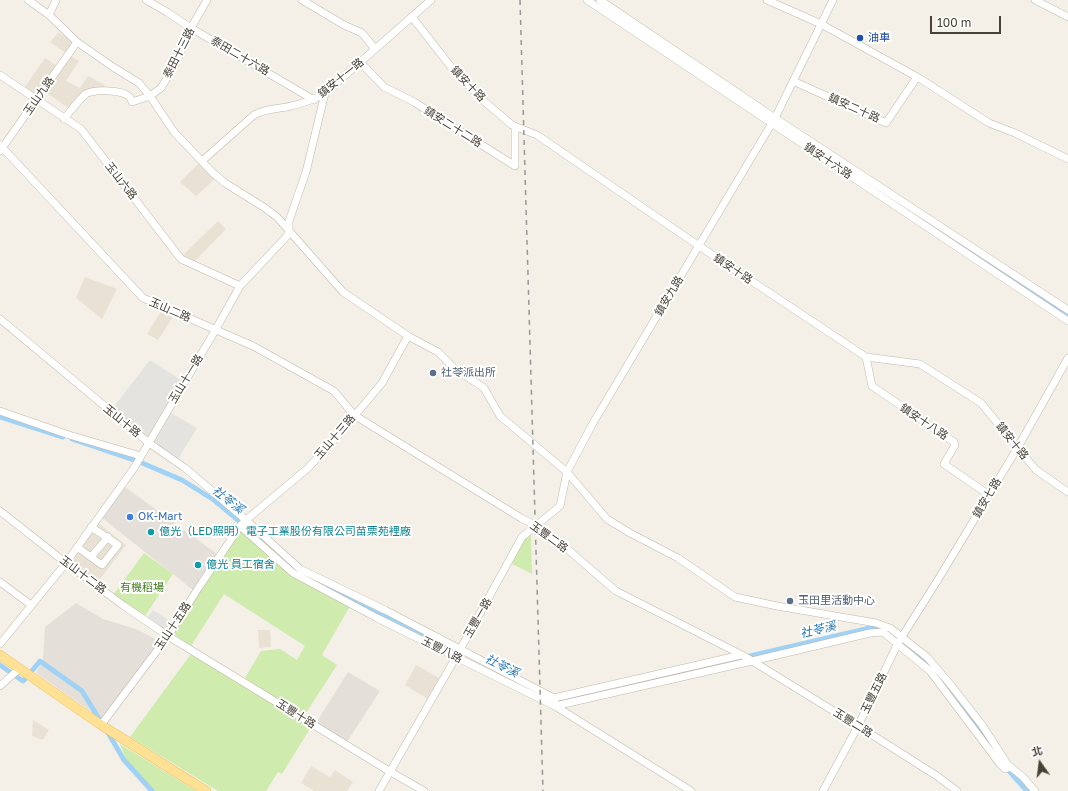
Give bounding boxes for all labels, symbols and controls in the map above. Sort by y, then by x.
scale bar [932,8,1003,34]
text: 100 m [937,15,971,30]
street label: 泰田十三路 [161,26,197,80]
place label: 油車 [868,31,890,45]
marker: 油車 [855,33,865,43]
street label: 泰田二十六路 [208,34,272,78]
street label: 鎮安十一路 [315,56,367,100]
street label: 鎮安十路 [448,64,488,104]
street label: 玉山九路 [21,74,57,118]
street label: 鎮安二十路 [826,91,882,125]
street label: 鎮安二十二路 [422,104,484,150]
street label: 鎮安十六路 [802,140,854,182]
street label: 玉山六路 [102,160,140,202]
street label: 鎮安十路 [711,251,755,287]
street label: 鎮安九路 [652,274,686,318]
street label: 玉山二路 [147,295,193,325]
street label: 玉山十一路 [166,352,206,406]
place label: 社苓派出所 [441,366,496,380]
marker: 社苓派出所 [428,368,438,378]
street label: 鎮安十八路 [898,401,950,443]
street label: 玉山十路 [101,402,143,440]
street label: 玉山十三路 [312,412,358,462]
street label: 鎮安十路 [993,420,1031,462]
street label: 鎮安七路 [970,476,1004,520]
water label: 社苓溪 [209,483,247,517]
place label: OK-Mart [138,510,182,524]
marker: OK-Mart [125,512,135,522]
street label: 玉豐二路 [527,519,571,555]
place label: 億光（LED照明）電子工業股份有限公司苗栗苑裡廠 [159,525,411,539]
marker: 億光（LED照明）電子工業股份有限公司苗栗苑裡廠 [146,527,156,537]
street label: 玉山十二路 [57,553,109,597]
place label: 億光 員工宿舍 [206,558,275,572]
marker: 億光 員工宿舍 [193,560,203,570]
park label: 有機稻場 [120,581,164,595]
place label: 玉田里活動中心 [798,594,875,608]
street label: 玉豐一路 [461,596,495,640]
marker: 玉田里活動中心 [785,596,795,606]
street label: 玉山十五路 [152,600,194,652]
water label: 社苓溪 [799,619,837,641]
street label: 玉豐八路 [419,634,465,666]
water label: 社苓溪 [483,651,521,681]
street label: 玉豐五路 [858,670,890,716]
street label: 玉豐十路 [274,697,318,731]
street label: 玉豐二路 [831,706,875,740]
north arrow [1020,743,1060,783]
text: 北 [1030,743,1044,759]

